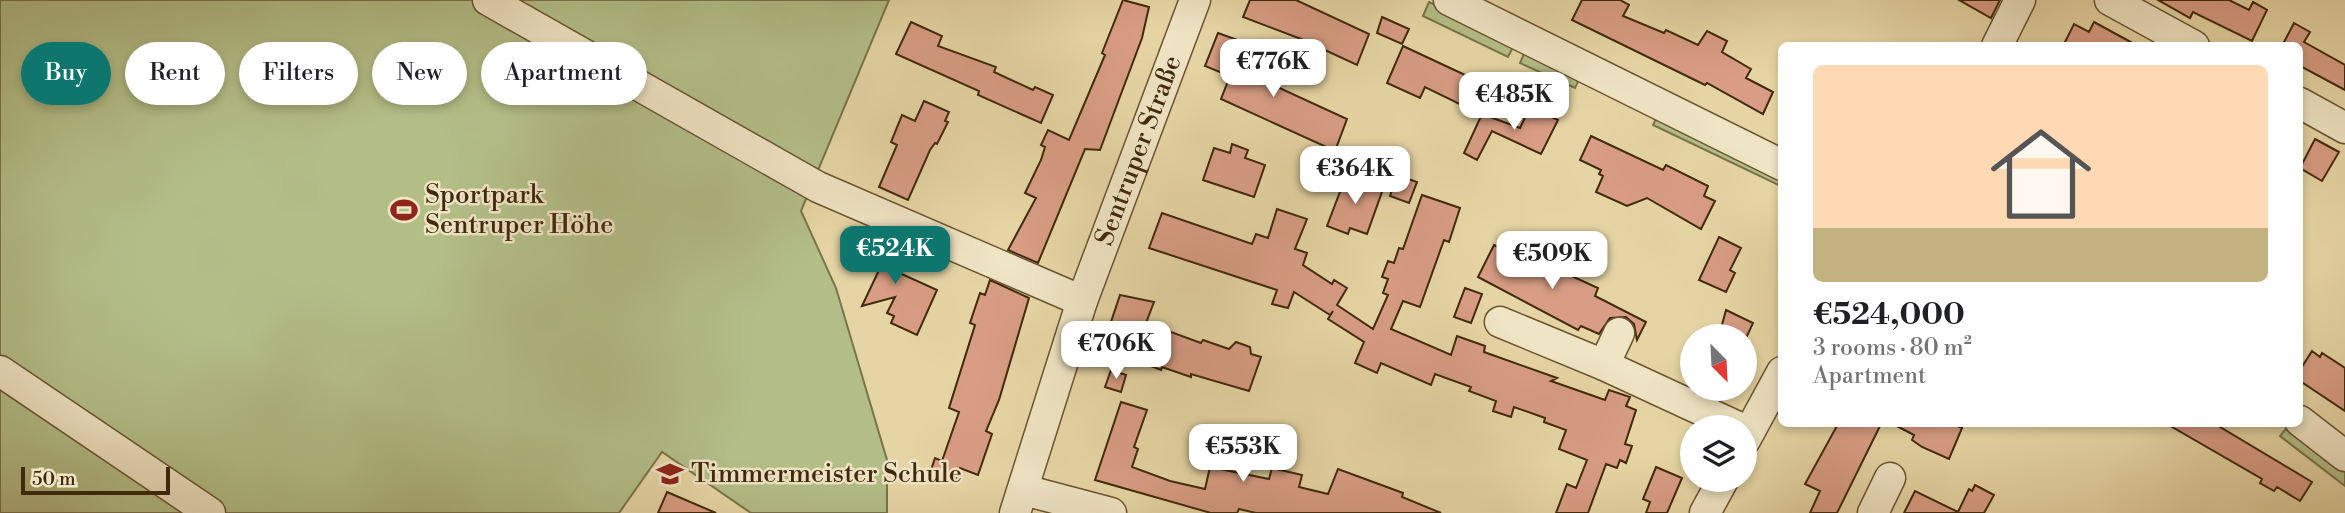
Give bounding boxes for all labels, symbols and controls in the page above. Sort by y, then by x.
pin: €776K [1224,40,1322,99]
chip: Buy [21,42,111,105]
chip: Rent [125,42,225,105]
chip: Filters [239,42,358,105]
chip: New [372,42,467,105]
chip: Apartment [481,42,647,105]
text: €776K [1236,48,1310,76]
street label: Sentruper Straße [1088,51,1189,250]
pin: €485K [1465,72,1563,132]
text: €485K [1475,81,1553,109]
icon: home [1978,111,2104,237]
pin: €364K [1306,146,1404,206]
text: €364K [1316,155,1394,183]
place label: Sportpark Sentruper Höhe [425,179,613,241]
sports icon: Sportpark Sentruper Höhe [389,195,419,225]
pin: €524K [846,226,944,286]
pin: €509K [1503,232,1601,291]
text: €524K [856,235,934,263]
text: €509K [1512,240,1592,268]
text: €524,000 [1813,296,1965,334]
pin: €706K [1067,322,1165,381]
north arrow [1680,324,1757,401]
map controls [1680,324,1757,492]
text: €706K [1077,330,1155,358]
text: 3 rooms · 80 m² [1813,334,1972,362]
text: Apartment [1813,362,1926,390]
button: layers [1680,415,1757,492]
pin: €553K [1194,424,1292,484]
text: €553K [1205,433,1281,461]
place label: Timmermeister Schule [691,458,962,490]
school or university icon: Timmermeister Schule [655,459,685,489]
scale bar [21,464,170,496]
text: 50 m [32,467,76,491]

